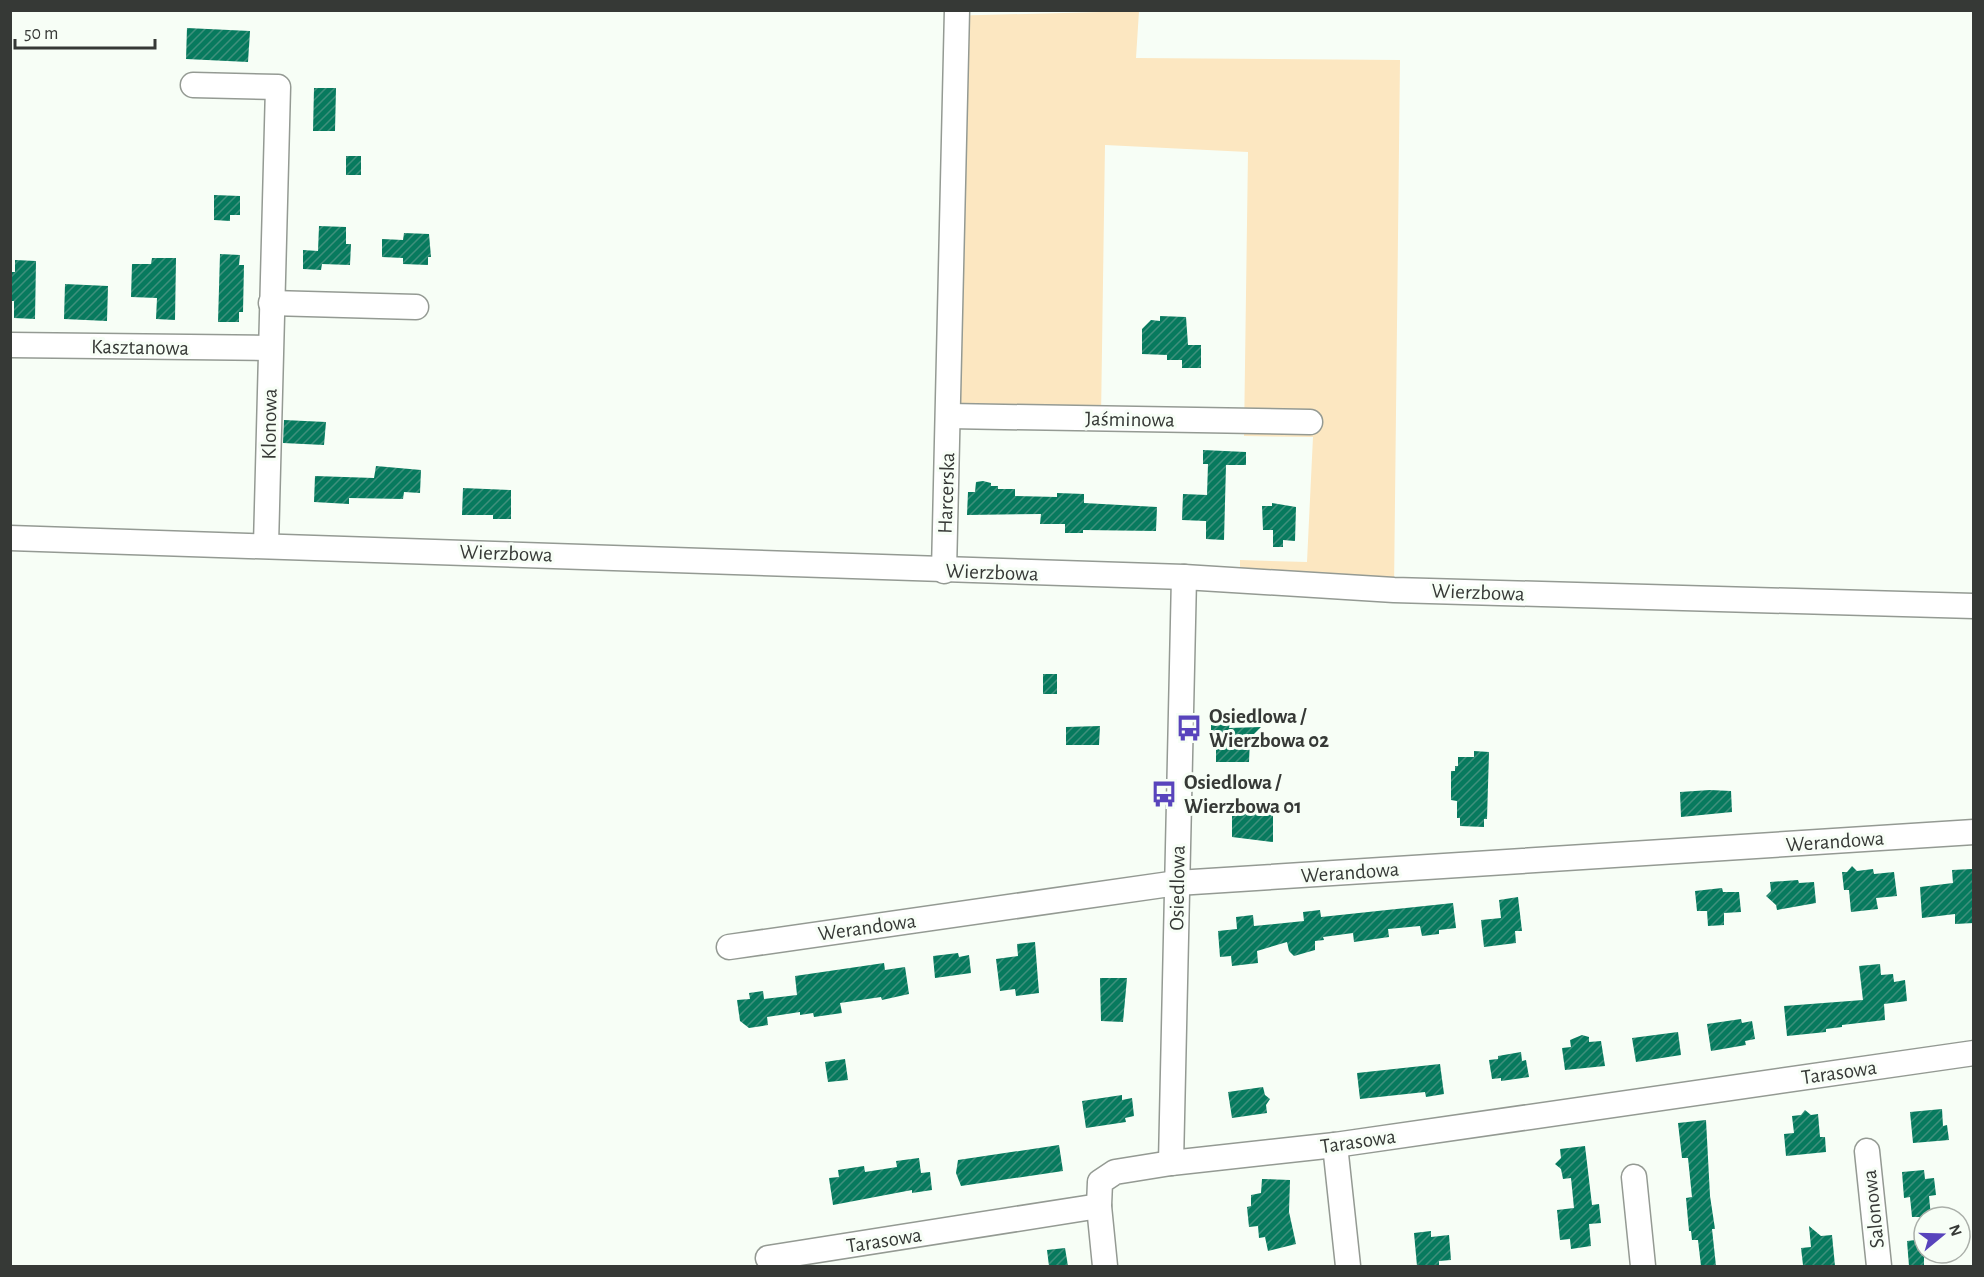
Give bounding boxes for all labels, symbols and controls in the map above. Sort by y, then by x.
scale bar [15,12,154,50]
text: 50 m [24,25,58,43]
street label: Kasztanowa [91,336,189,359]
street label: Klonowa [258,388,281,460]
street label: Jaśminowa [1085,408,1175,431]
street label: Harcerska [935,452,958,534]
street label: Wierzbowa [459,541,553,566]
street label: Wierzbowa [945,560,1039,585]
street label: Wierzbowa [1431,580,1525,605]
place label: Osiedlowa / Wierzbowa 02 [1209,706,1329,751]
bus stop icon: Osiedlowa / Wierzbowa 02 [1174,713,1204,743]
place label: Osiedlowa / Wierzbowa 01 [1184,772,1302,817]
bus stop icon: Osiedlowa / Wierzbowa 01 [1149,779,1179,809]
street label: Werandowa [1785,828,1885,855]
street label: Osiedlowa [1166,845,1189,931]
street label: Werandowa [1300,859,1400,886]
street label: Werandowa [817,910,918,945]
street label: Tarasowa [1800,1057,1878,1088]
street label: Tarasowa [1319,1126,1397,1157]
street label: Salonowa [1859,1168,1888,1249]
north arrow [1912,1205,1972,1265]
text: N [1946,1223,1965,1238]
street label: Tarasowa [845,1224,924,1257]

